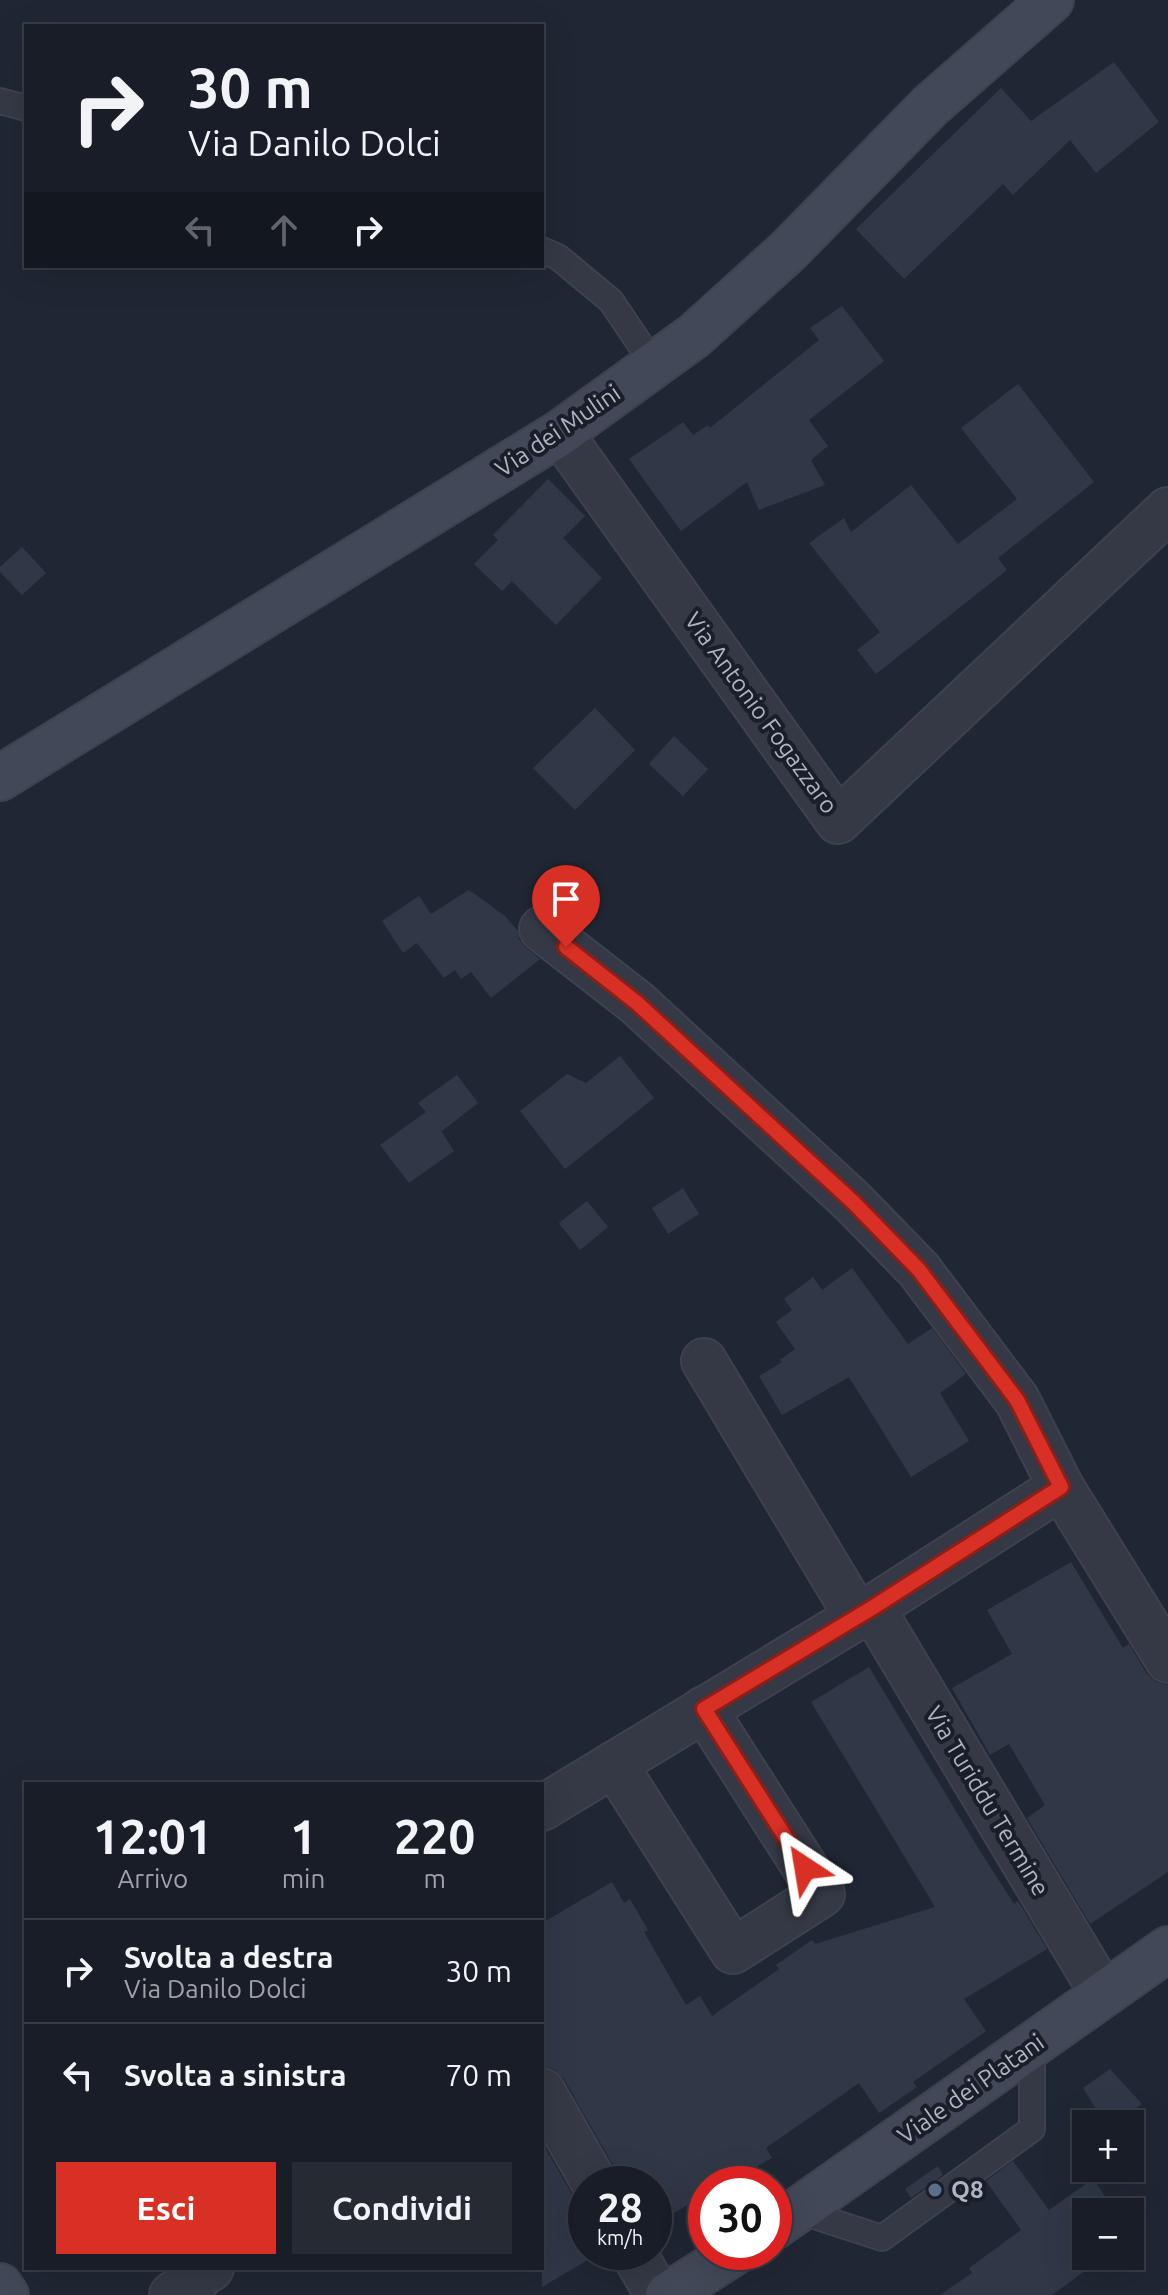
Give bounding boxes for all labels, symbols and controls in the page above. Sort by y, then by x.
icon: right [56,56,160,160]
text: 30 m [188,56,313,119]
text: Via Danilo Dolci [188,122,441,163]
icon: left [178,208,222,252]
icon: ahead [262,208,306,252]
icon: right [346,208,390,252]
street label: Via dei Mulini [490,379,625,482]
street label: Via Antonio Fogazzaro [679,607,843,818]
pin [532,865,600,947]
icon: arrive [544,877,588,921]
street label: Via Turiddu Termine [920,1701,1055,1900]
text: 12:01 [93,1809,213,1863]
text: 1 [290,1809,317,1863]
text: 220 [394,1809,475,1863]
position arrow [763,1826,847,1910]
text: Arrivo [117,1864,188,1893]
text: min [282,1864,325,1893]
text: m [423,1864,446,1893]
text: Svolta a destra [124,1940,333,1974]
icon: right [56,1949,100,1993]
text: 30 m [445,1954,512,1988]
text: Via Danilo Dolci [124,1974,307,2003]
street label: Viale dei Platani [892,2028,1049,2149]
icon: left [56,2053,100,2097]
text: Svolta a sinistra [124,2058,347,2092]
text: 70 m [445,2058,512,2092]
map controls [1072,2110,1144,2270]
button: + [1072,2110,1144,2182]
button: Esci [56,2162,276,2254]
button: Condividi [292,2162,512,2254]
speed limit sign: 30 [688,2166,792,2270]
place label: Q8 [951,2176,983,2203]
marker: Q8 [926,2181,944,2199]
text: 28 [597,2185,643,2230]
button: − [1072,2198,1144,2270]
text: km/h [597,2226,643,2249]

